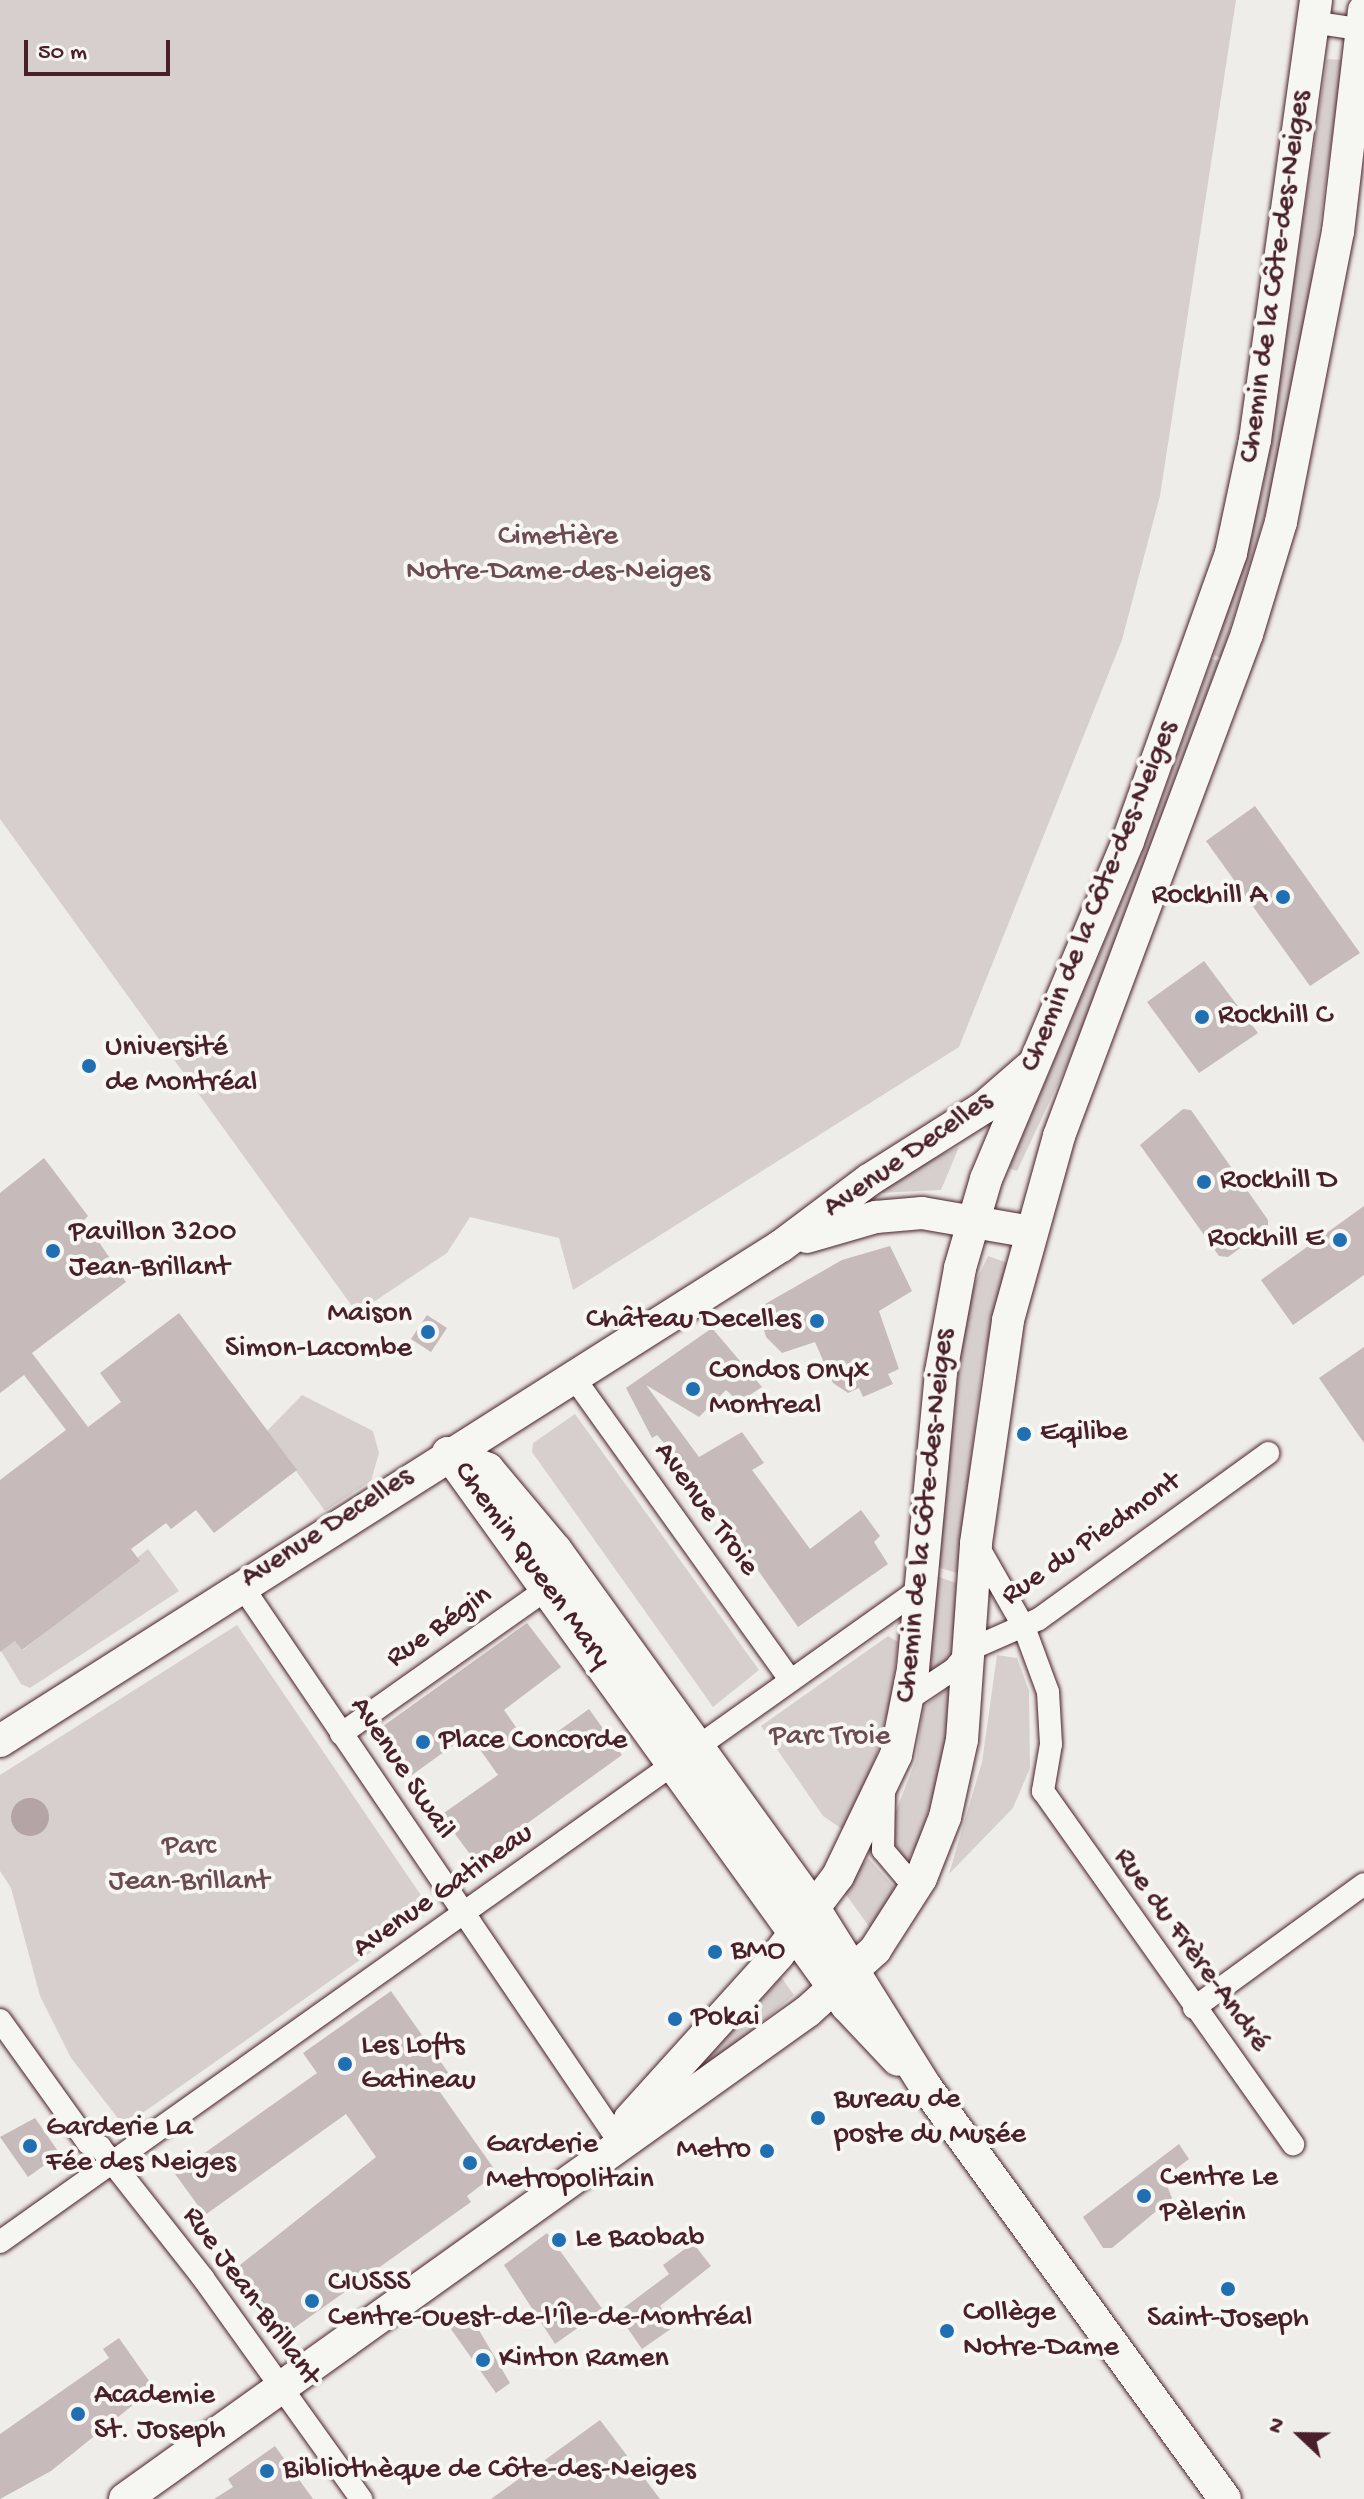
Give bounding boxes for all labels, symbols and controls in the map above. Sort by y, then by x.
scale bar [28,24,174,74]
text: 50 m [38,39,87,68]
street label: Chemin de la Côte-des-Neiges [1233,89,1321,465]
park label: Cimetière Notre-Dame-des-Neiges [406,520,710,590]
street label: Chemin de la Côte-des-Neiges [1014,716,1188,1078]
place label: Rockhill A [1152,879,1267,915]
marker: Rockhill A [1274,888,1292,906]
place label: Rockhill C [1218,999,1332,1035]
marker: Rockhill C [1193,1008,1211,1026]
place label: Université de Montréal [105,1031,257,1102]
marker: Université de Montréal [80,1057,98,1075]
street label: Avenue Decelles [818,1085,1000,1227]
place label: Rockhill D [1220,1164,1337,1200]
marker: Rockhill D [1195,1173,1213,1191]
place label: Pavillon 3200 Jean-Brillant [69,1216,236,1286]
place label: Rockhill E [1208,1222,1324,1258]
marker: Rockhill E [1331,1231,1349,1249]
marker: Pavillon 3200 Jean-Brillant [44,1242,62,1260]
place label: Maison Simon-Lacombe [225,1297,412,1368]
place label: Château Decelles [586,1303,801,1339]
marker: Château Decelles [808,1312,826,1330]
marker: Maison Simon-Lacombe [419,1323,437,1341]
street label: Chemin de la Côte-des-Neiges [889,1328,965,1704]
place label: Condos Onyx Montreal [709,1354,869,1424]
marker: Condos Onyx Montreal [684,1380,702,1398]
place label: Eqilibe [1040,1416,1128,1452]
marker: Eqilibe [1015,1425,1033,1443]
street label: Avenue Troie [644,1436,766,1584]
street label: Chemin Queen Mary [444,1456,618,1676]
street label: Avenue Decelles [235,1460,421,1598]
street label: Rue du Piedmont [995,1465,1189,1615]
street label: Rue Bégin [380,1579,500,1677]
street label: Avenue Swail [340,1691,462,1847]
park label: Parc Troie [770,1720,890,1756]
place label: Place Concorde [439,1724,627,1760]
marker: Place Concorde [414,1733,432,1751]
street label: Avenue Gatineau [347,1816,541,1968]
park label: Parc Jean-Brillant [109,1830,269,1900]
street label: Rue du Frère-André [1104,1842,1276,2060]
place label: BMO [731,1934,785,1970]
marker: BMO [706,1943,724,1961]
place label: Pokai [691,2001,760,2037]
marker: Pokai [666,2010,684,2028]
place label: Les Lofts Gatineau [361,2029,476,2100]
marker: Les Lofts Gatineau [336,2055,354,2073]
place label: Bureau de poste du Musée [834,2083,1026,2154]
marker: Bureau de poste du Musée [809,2109,827,2127]
place label: Garderie La Fée des Neiges [46,2111,236,2182]
place label: Garderie Metropolitain [486,2128,654,2198]
place label: Metro [676,2133,751,2169]
marker: Garderie La Fée des Neiges [21,2137,39,2155]
marker: Metro [758,2142,776,2160]
marker: Garderie Metropolitain [461,2154,479,2172]
place label: Centre Le Pèlerin [1160,2161,1278,2232]
marker: Centre Le Pèlerin [1135,2187,1153,2205]
street label: Rue Jean-Brillant [173,2200,327,2394]
place label: Le Baobab [575,2222,704,2258]
marker: Le Baobab [550,2231,568,2249]
place label: CIUSSS Centre-Ouest-de-l'Île-de-Montréal [328,2266,752,2336]
marker: Saint-Joseph [1219,2280,1237,2298]
marker: CIUSSS Centre-Ouest-de-l'Île-de-Montréal [303,2292,321,2310]
place label: Collège Notre-Dame [963,2296,1119,2366]
place label: Saint-Joseph [1147,2302,1309,2338]
marker: Collège Notre-Dame [938,2322,956,2340]
place label: Kinton Ramen [499,2342,669,2378]
marker: Kinton Ramen [474,2351,492,2369]
place label: Academie St. Joseph [94,2379,226,2450]
north arrow [1260,2395,1340,2475]
marker: Academie St. Joseph [69,2405,87,2423]
text: N [1263,2414,1292,2438]
place label: Bibliothèque de Côte-des-Neiges [283,2453,696,2489]
marker: Bibliothèque de Côte-des-Neiges [258,2462,276,2480]

